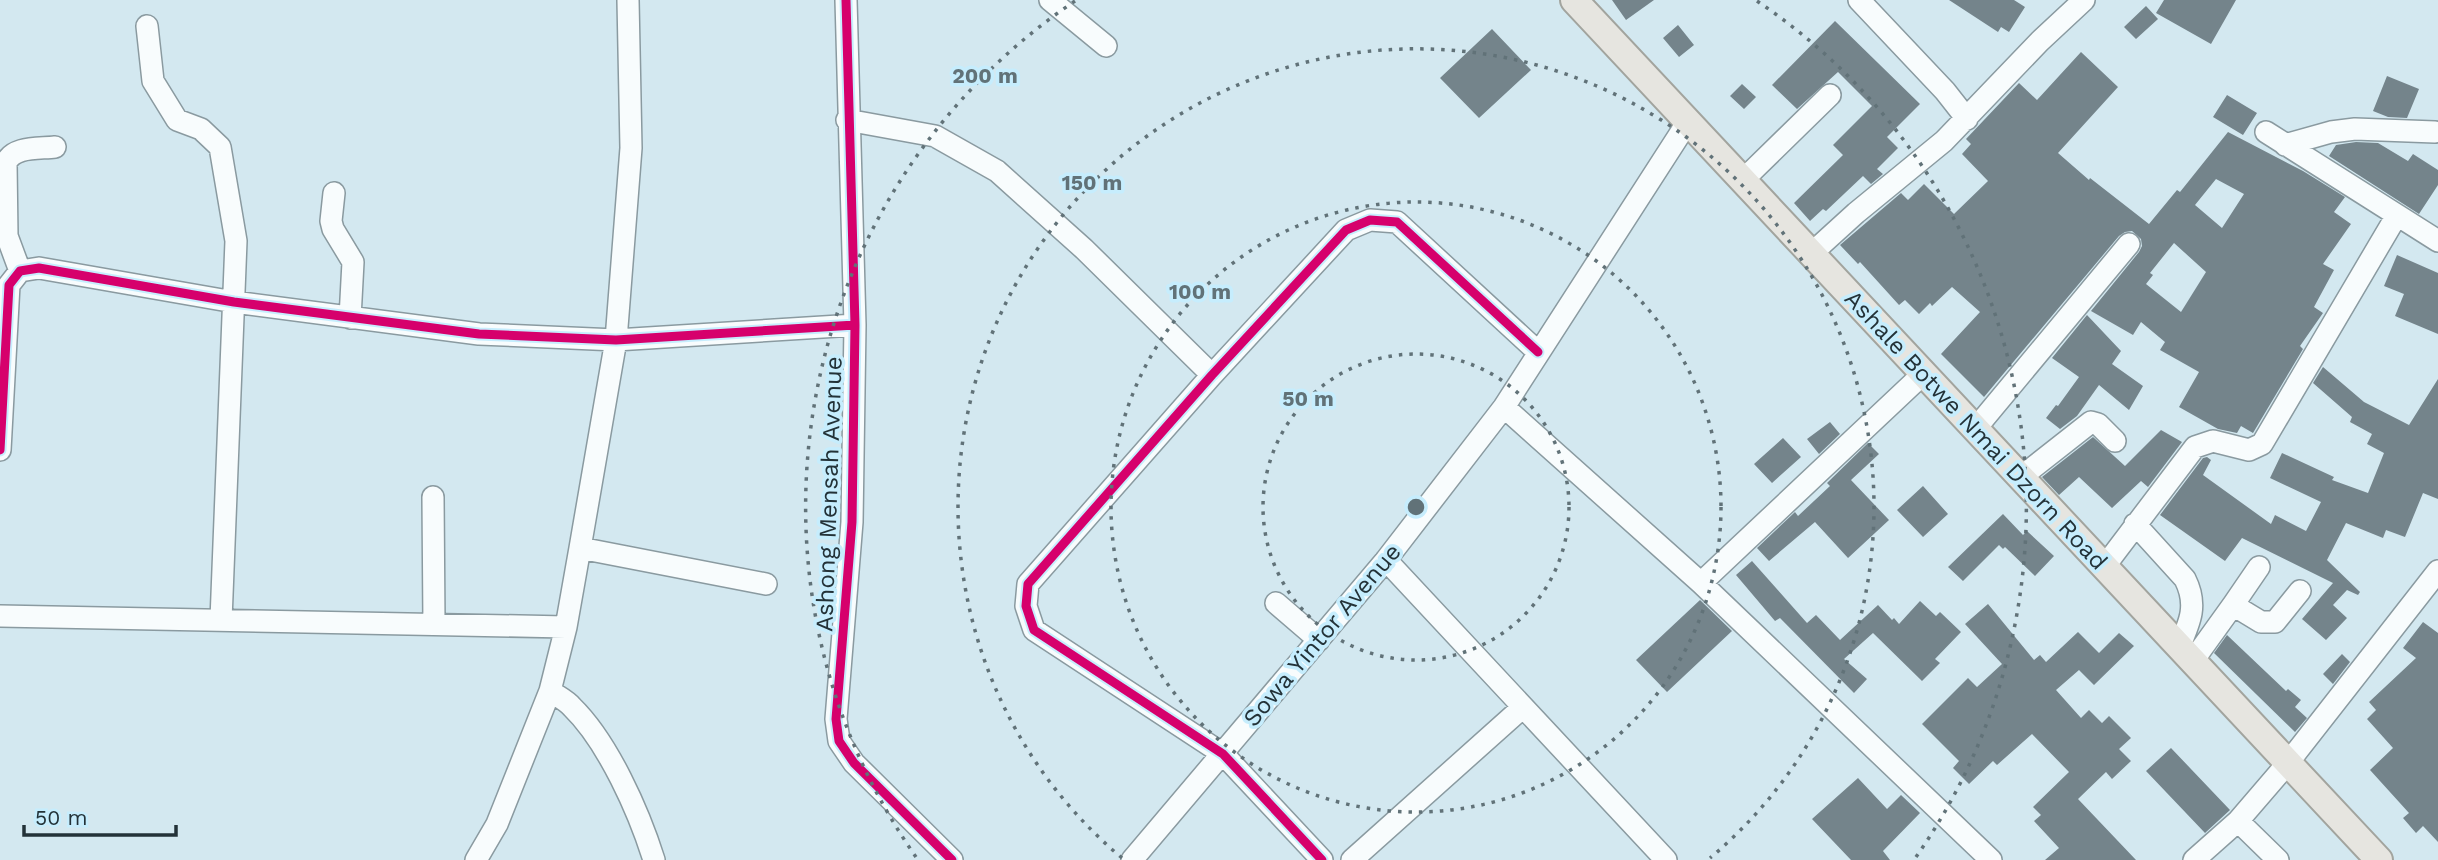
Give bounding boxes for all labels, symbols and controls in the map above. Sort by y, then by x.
text: 200 m [952,63,1018,88]
text: 150 m [1062,170,1122,195]
text: 100 m [1169,279,1231,304]
street label: Ashale Botwe Nmai Dzorn Road [1839,284,2113,576]
street label: Ashong Mensah Avenue [810,356,848,632]
text: 50 m [1282,386,1334,411]
centre of rings [1404,495,1428,519]
street label: Sowa Yintor Avenue [1237,538,1407,732]
scale bar [24,794,177,838]
text: 50 m [35,805,87,830]

